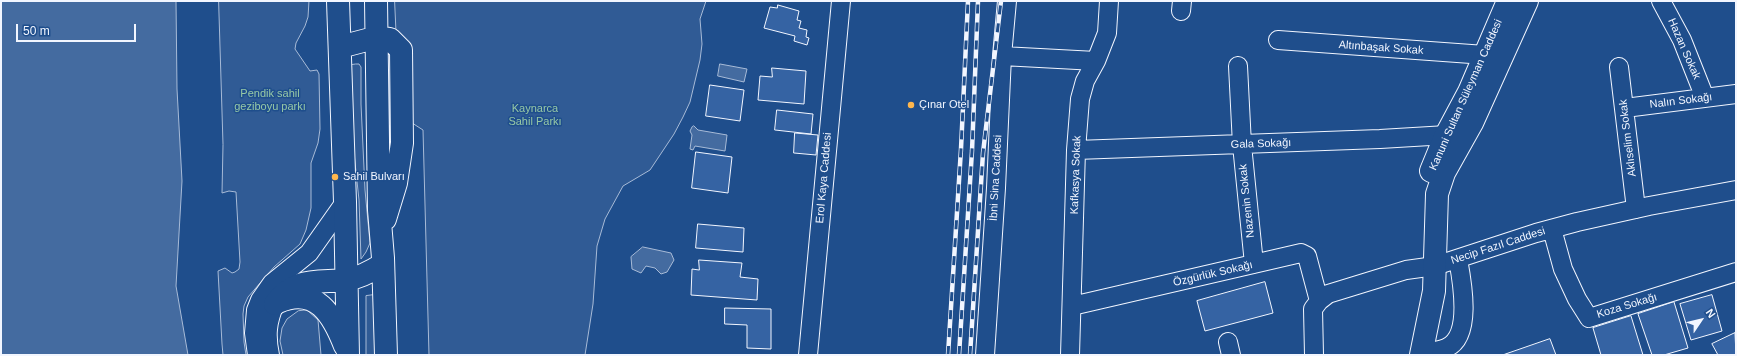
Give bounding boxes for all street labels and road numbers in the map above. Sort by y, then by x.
street label: Hazan Sokak [1665,16,1703,82]
street label: Kanuni Sultan Süleyman Caddesi [1427,17,1505,173]
street label: Altınbaşak Sokak [1338,38,1424,58]
street label: Nalın Sokağı [1649,91,1713,111]
street label: Aklıselim Sokak [1617,99,1639,177]
street label: Erol Kaya Caddesi [813,132,835,224]
street label: İbni Sina Caddesi [987,135,1005,221]
street label: Kafkasya Sokak [1068,135,1084,215]
street label: Gala Sokağı [1231,136,1291,152]
street label: Nazenin Sokak [1237,164,1257,238]
street label: Necip Fazıl Caddesi [1449,225,1547,267]
street label: Özgürlük Sokağı [1172,258,1254,290]
street label: Koza Sokağı [1595,291,1659,321]

